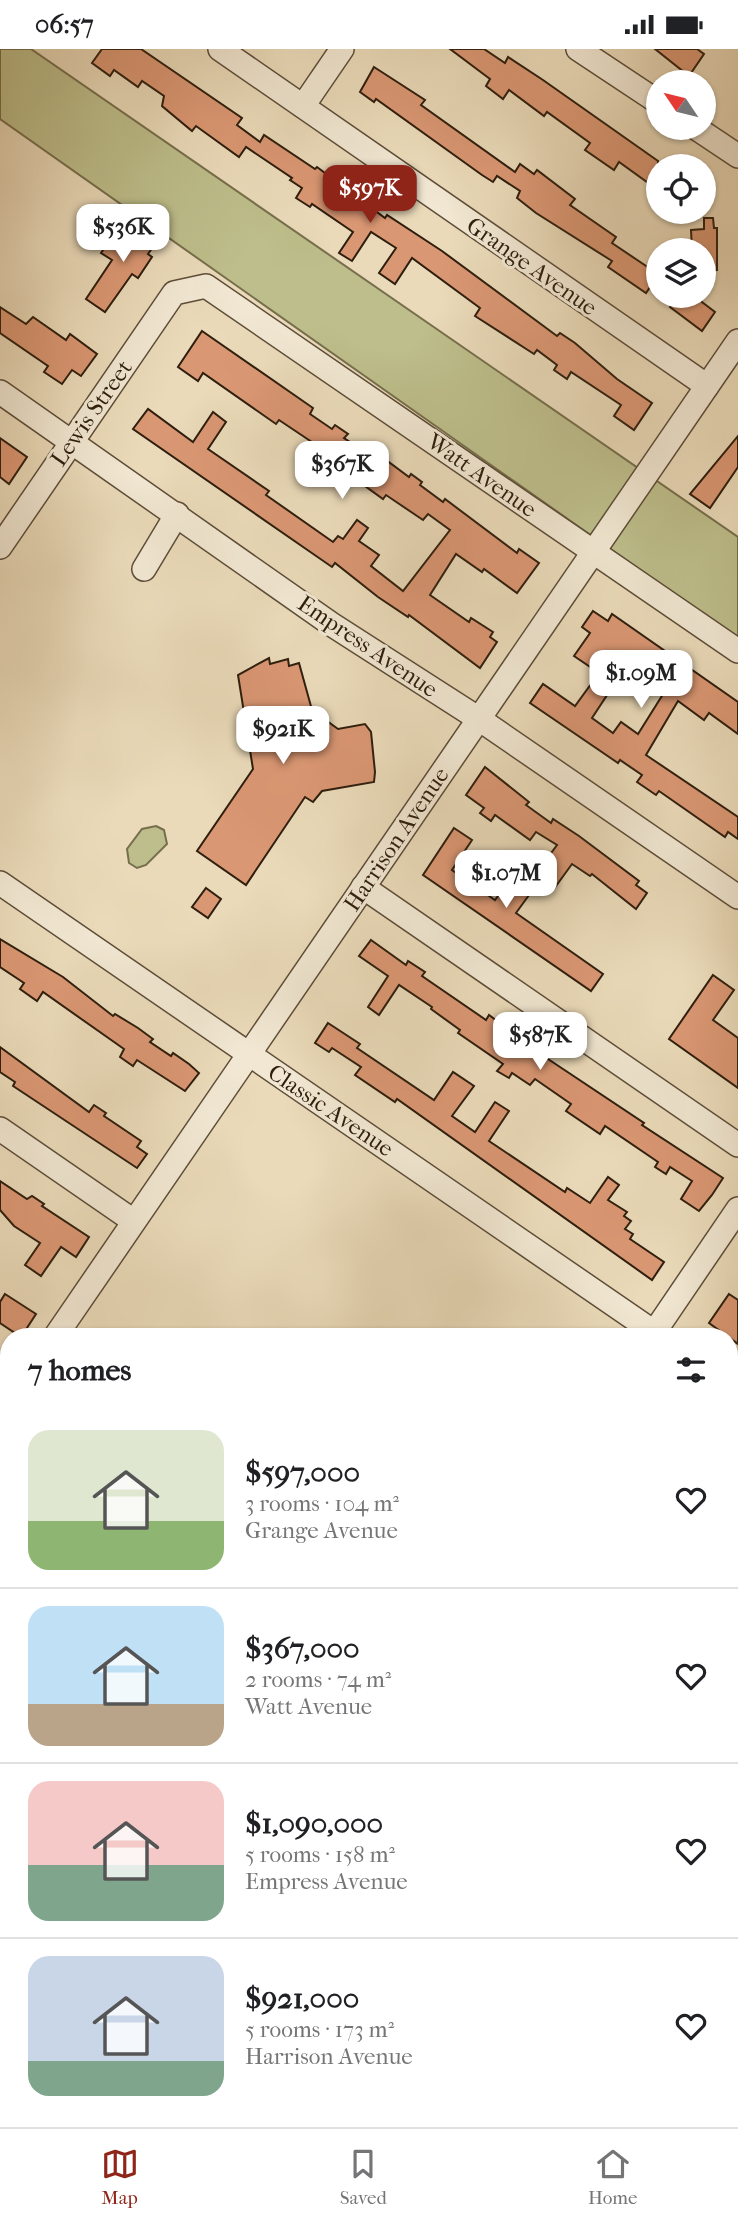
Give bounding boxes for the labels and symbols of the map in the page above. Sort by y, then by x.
north arrow [646,70,716,140]
pin: $597K [321,165,419,225]
pin: $536K [74,205,172,264]
street label: Grange Avenue [461,212,602,321]
street label: Lewis Street [45,355,138,471]
street label: Watt Avenue [421,427,542,523]
pin: $367K [293,441,391,501]
street label: Empress Avenue [293,590,443,703]
pin: $1.09M [584,651,698,710]
pin: $921K [234,707,332,766]
street label: Harrison Avenue [338,762,455,916]
pin: $1.07M [449,851,563,910]
pin: $587K [491,1013,589,1072]
street label: Classic Avenue [263,1059,399,1162]

